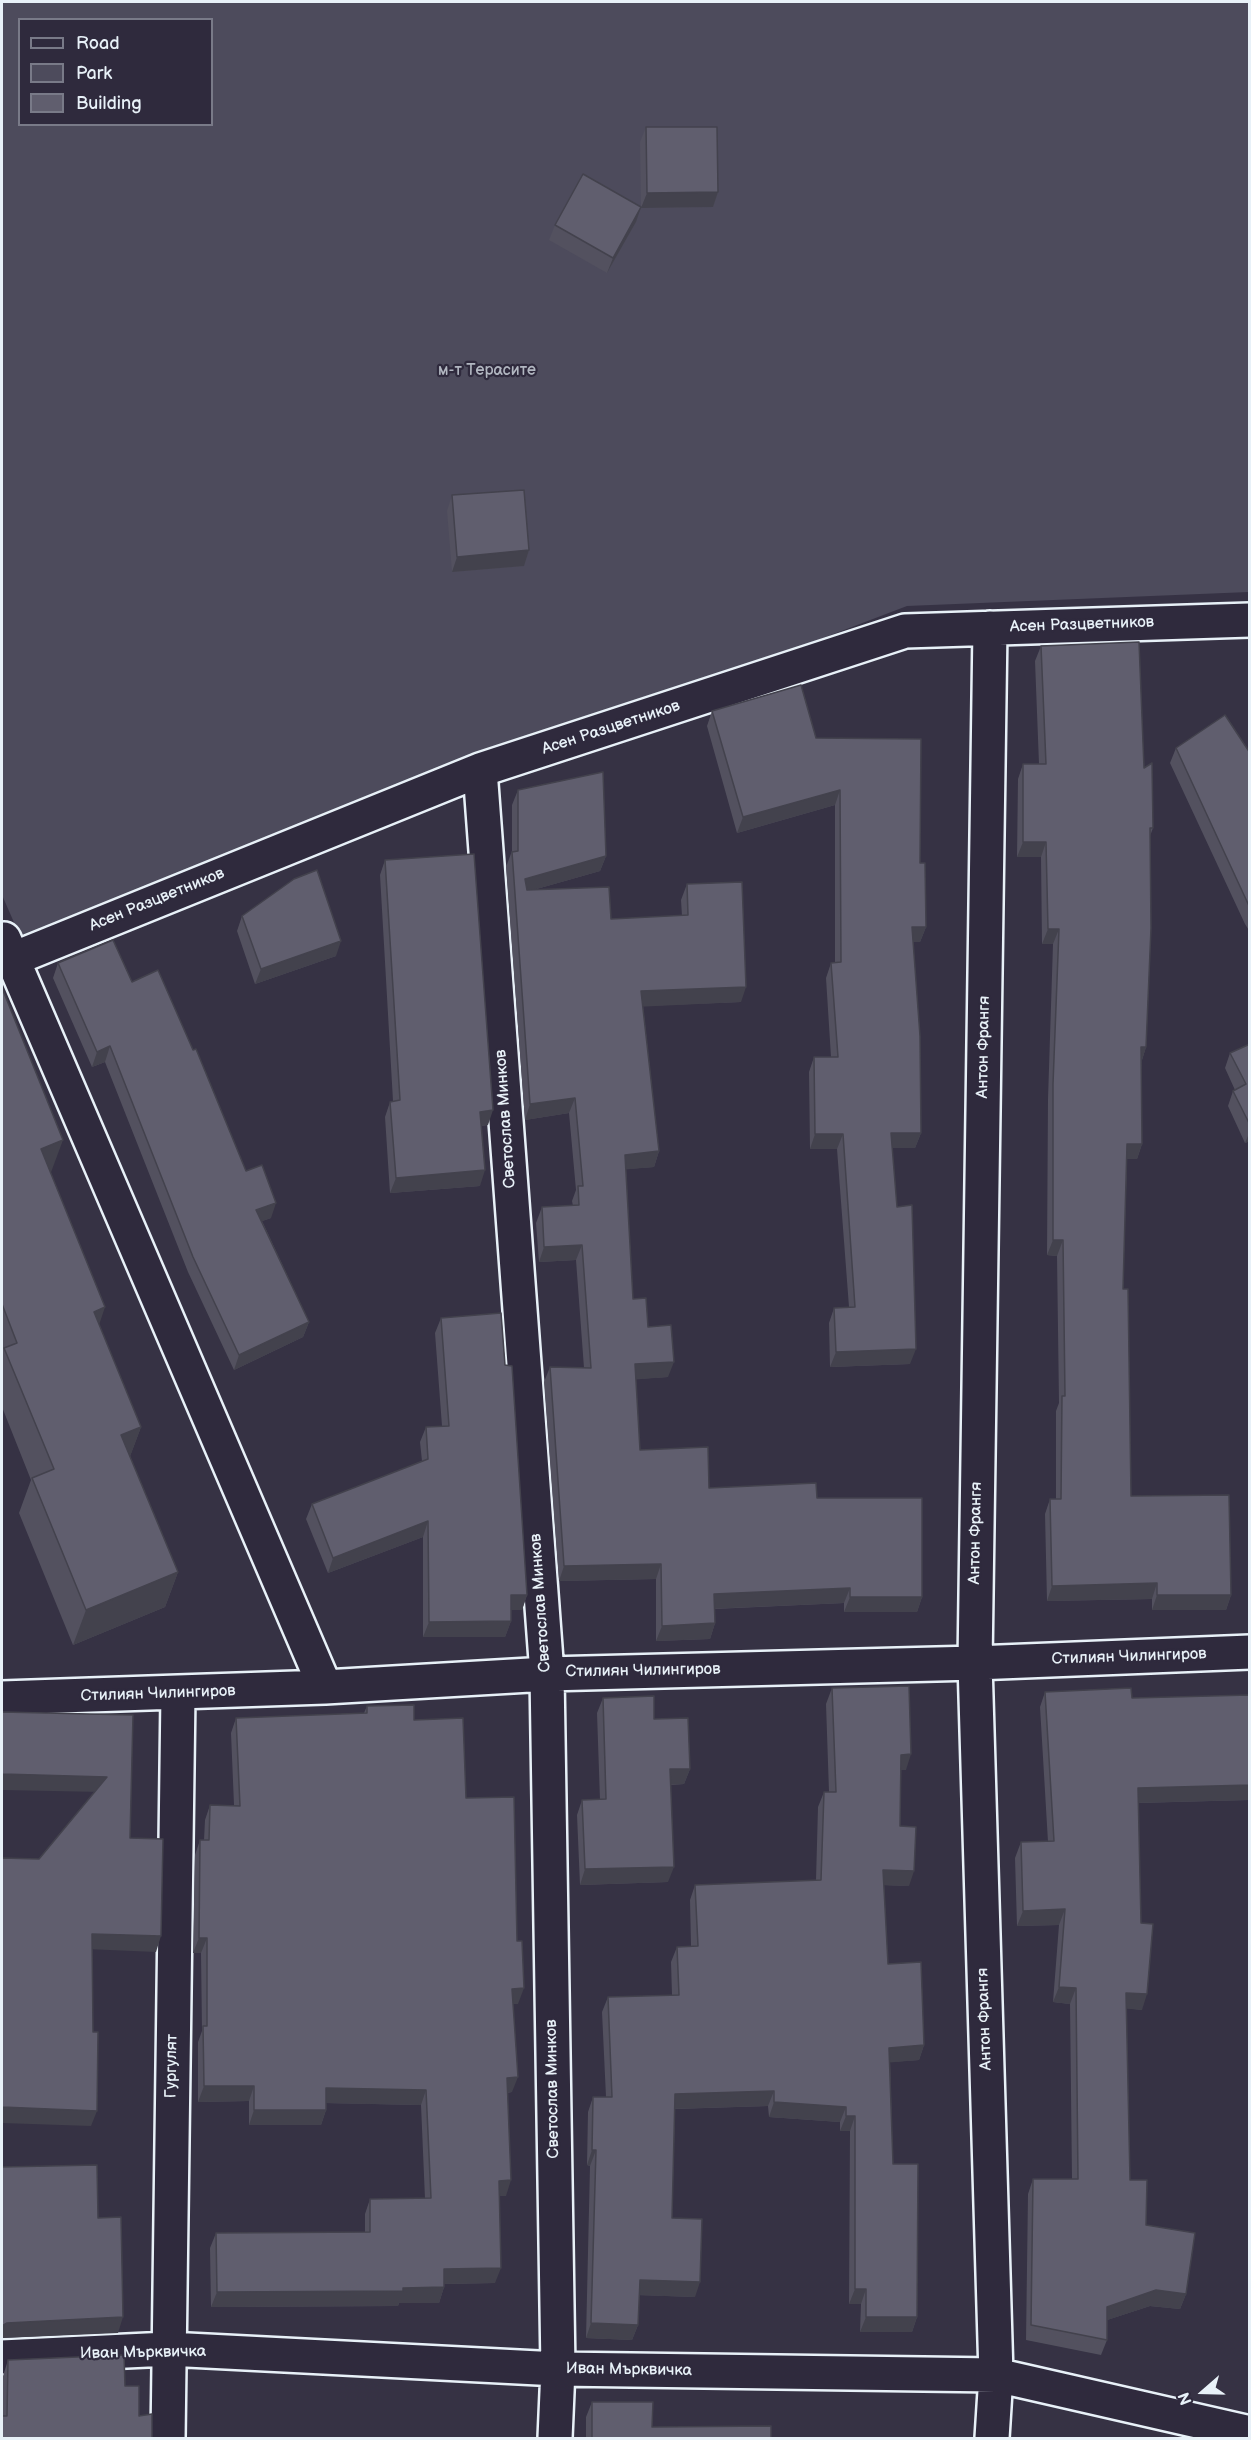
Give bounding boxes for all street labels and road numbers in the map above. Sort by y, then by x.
street label: Асен Разцветников [1010,613,1154,637]
street label: Асен Разцветников [539,697,683,759]
street label: Асен Разцветников [87,864,227,936]
street label: Антон Франгя [974,996,994,1098]
street label: Светослав Минков [492,1049,520,1189]
street label: Антон Франгя [966,1482,986,1584]
street label: Светослав Минков [527,1533,555,1673]
street label: Стилиян Чилингиров [1051,1645,1207,1669]
street label: Стилиян Чилингиров [565,1660,721,1682]
street label: Стилиян Чилингиров [80,1682,236,1706]
street label: Антон Франгя [974,1967,996,2071]
street label: Светослав Минков [542,2019,564,2159]
street label: Гургулят [162,2034,182,2098]
street label: Иван Мърквичка [80,2342,206,2364]
street label: Иван Мърквичка [566,2359,692,2381]

